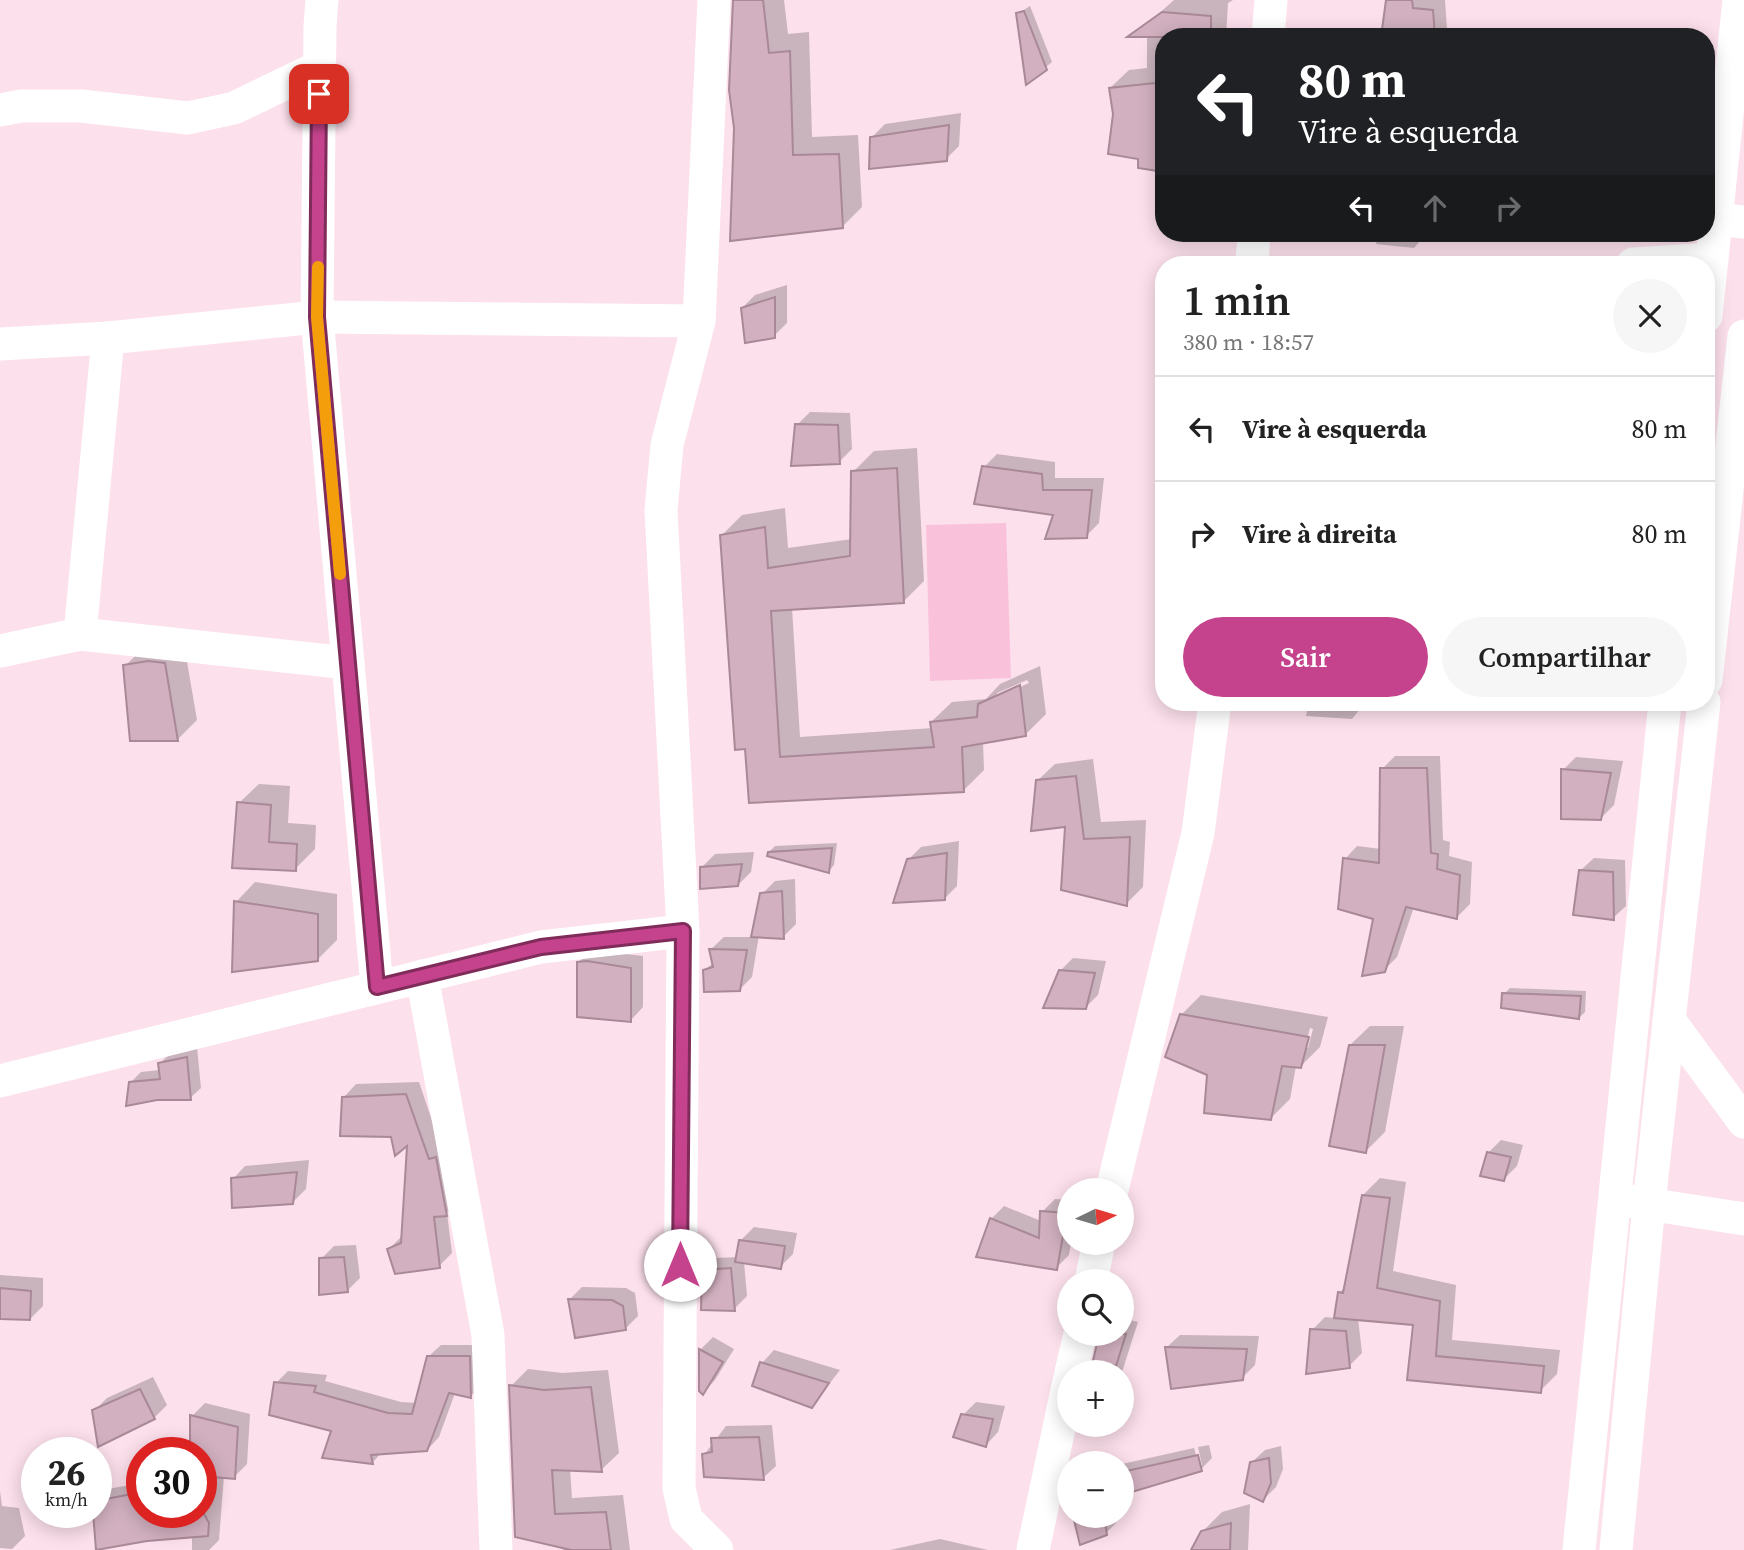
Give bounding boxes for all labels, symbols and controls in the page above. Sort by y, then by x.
text: 80 m [1298,46,1406,113]
icon: left [1183,56,1274,147]
pin [289,64,349,124]
icon: arrive [300,75,338,113]
text: Vire à esquerda [1298,110,1519,154]
icon: left [1343,189,1381,227]
icon: ahead [1416,189,1454,227]
icon: right [1489,189,1527,227]
text: 1 min [1183,271,1291,329]
button: close [1613,279,1687,353]
text: 380 m · 18:57 [1183,326,1314,358]
icon: left [1183,410,1221,448]
text: Vire à esquerda [1242,411,1427,447]
text: 80 m [1632,411,1687,447]
icon: right [1183,515,1221,553]
text: Vire à direita [1242,516,1397,552]
text: 80 m [1632,516,1687,552]
button: Sair [1183,617,1428,697]
button: Compartilhar [1442,617,1687,697]
north arrow [1057,1178,1134,1255]
map controls [1057,1178,1134,1528]
position arrow [643,1228,717,1302]
button: search [1057,1269,1134,1346]
button: + [1057,1360,1134,1437]
speed limit sign: 30 [126,1437,217,1528]
text: 26 [48,1449,85,1497]
button: − [1057,1451,1134,1528]
text: km/h [45,1487,88,1512]

